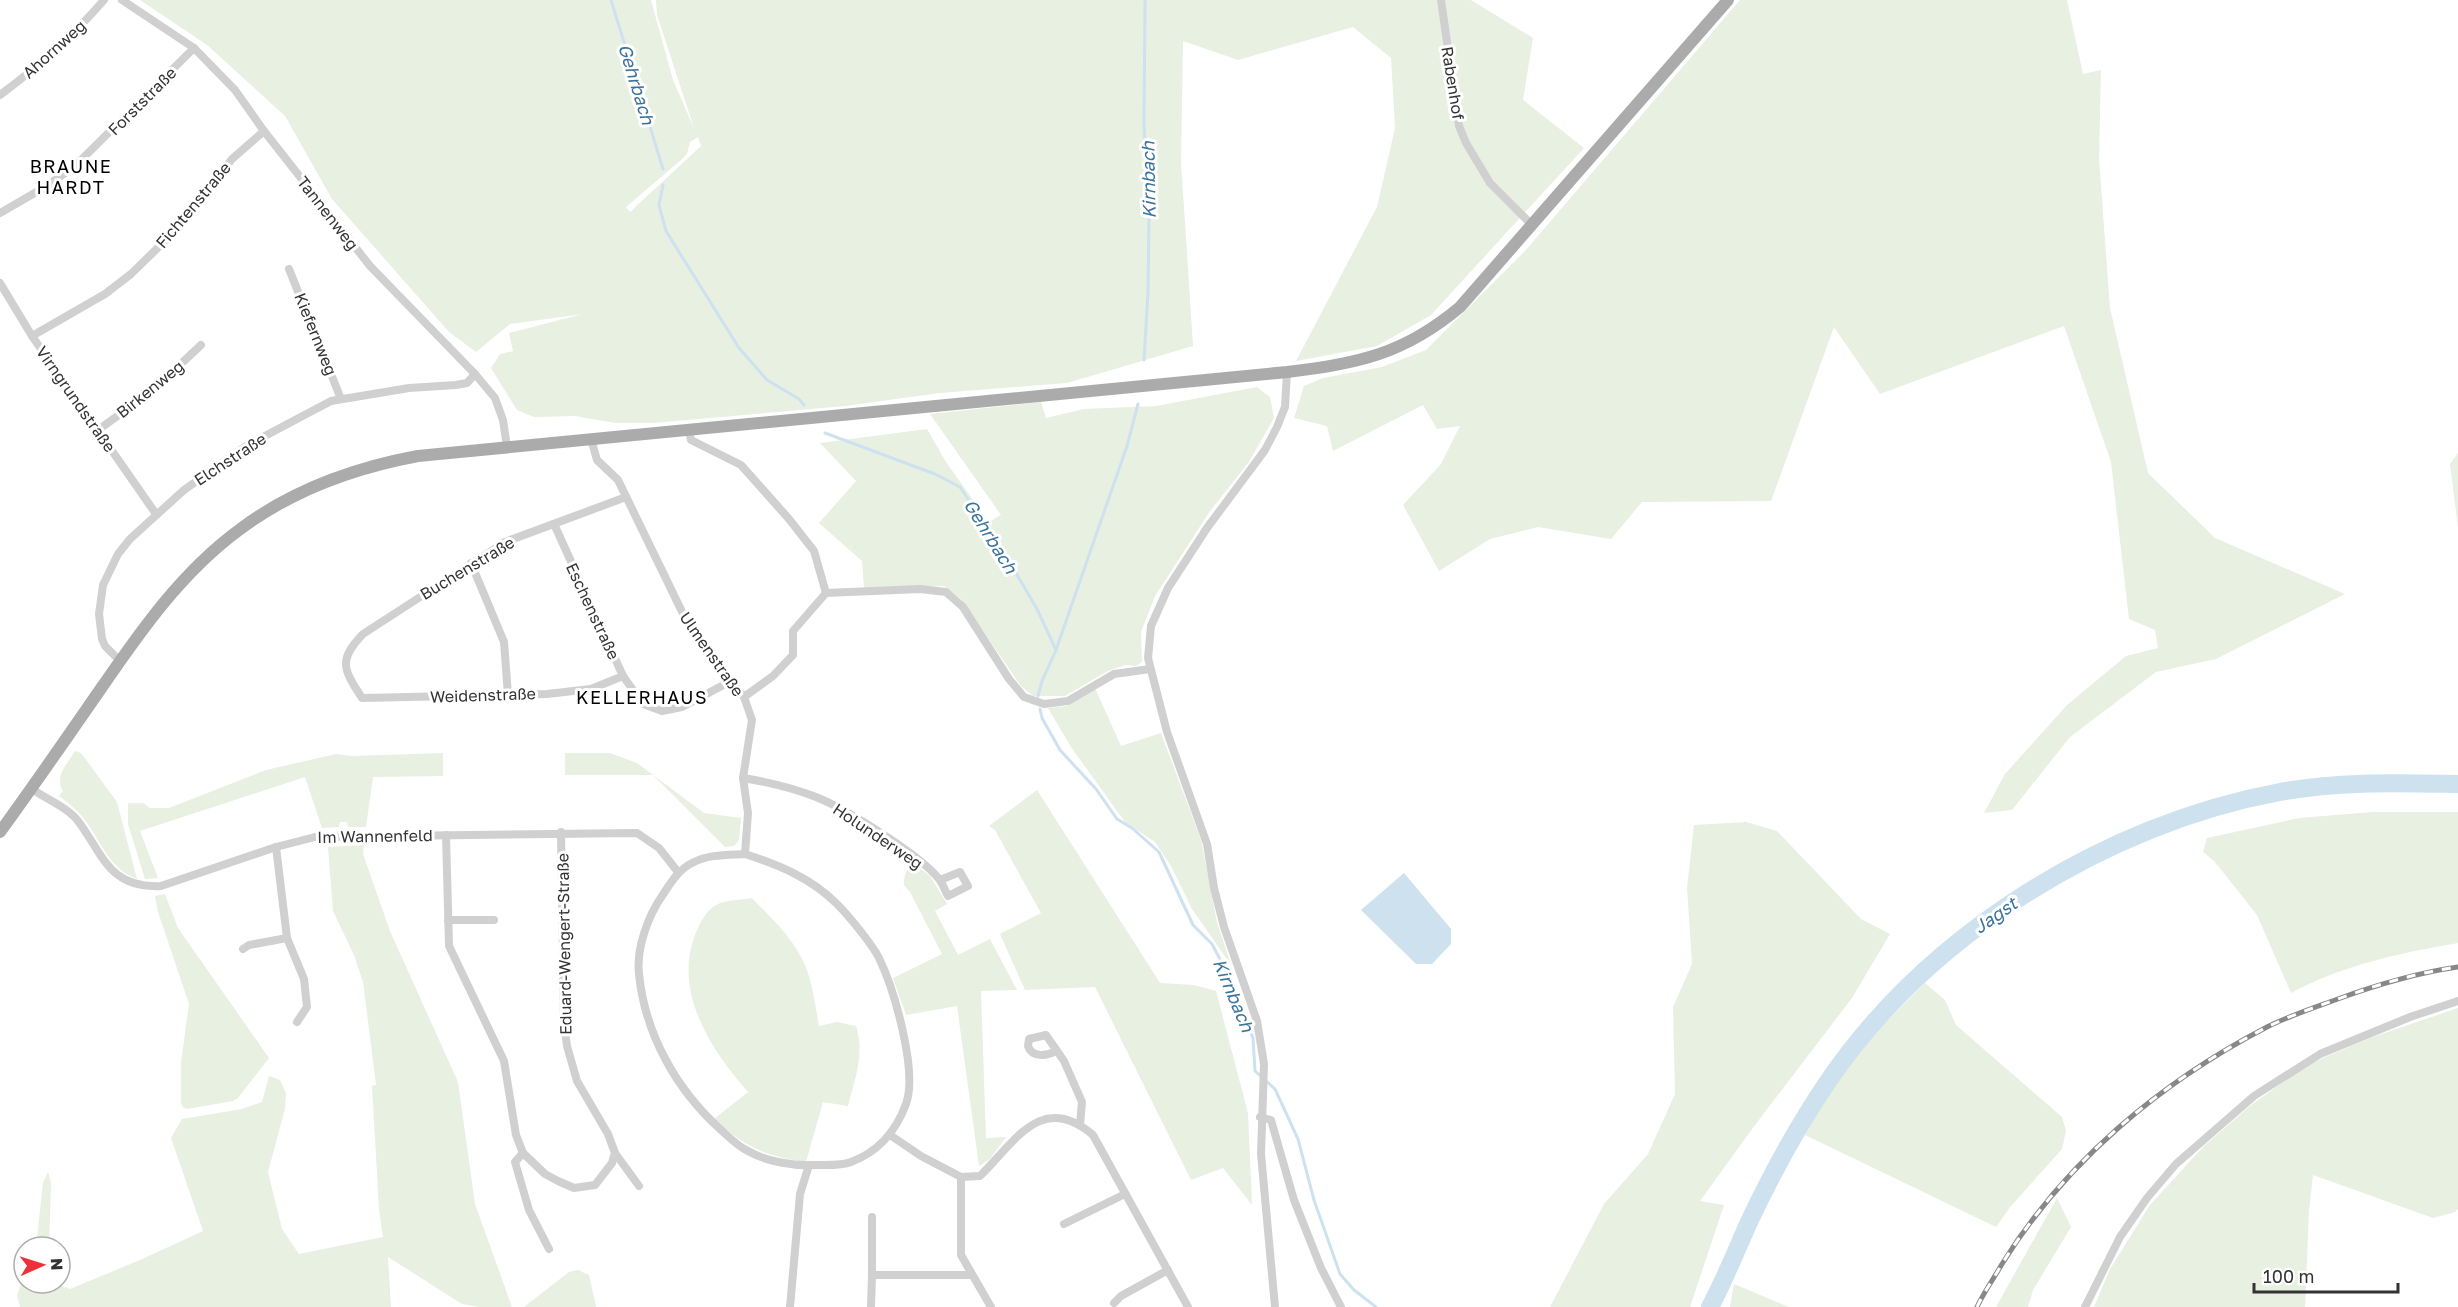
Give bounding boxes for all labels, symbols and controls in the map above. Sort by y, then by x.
street label: Ahornweg [18,15,90,83]
water label: Gehrbach [614,41,660,128]
street label: Rabenhof [1437,45,1469,121]
street label: Forststraße [104,63,180,139]
water label: Kirnbach [1136,140,1160,219]
district label: BRAUNE HARDT [30,155,112,198]
street label: Fichtenstraße [151,158,235,252]
street label: Tannenweg [293,172,363,254]
street label: Kiefernweg [290,290,342,378]
street label: Virngrundstraße [32,342,120,456]
street label: Birkenweg [112,356,188,422]
street label: Elchstraße [190,428,270,490]
water label: Gehrbach [960,495,1023,578]
street label: Buchenstraße [416,532,518,604]
street label: Eschenstraße [562,559,624,663]
street label: Ulmenstraße [676,608,748,700]
street label: Weidenstraße [430,683,536,707]
district label: KELLERHAUS [576,686,708,708]
street label: Holunderweg [829,799,927,873]
street label: Im Wannenfeld [317,825,433,847]
street label: Eduard-Wengert-Straße [552,853,576,1035]
water label: Jagst [1969,891,2022,938]
water label: Kirnbach [1209,955,1260,1036]
north arrow [12,1235,72,1295]
scale bar [2254,1256,2398,1294]
text: N [47,1258,67,1271]
text: 100 m [2263,1265,2314,1287]

